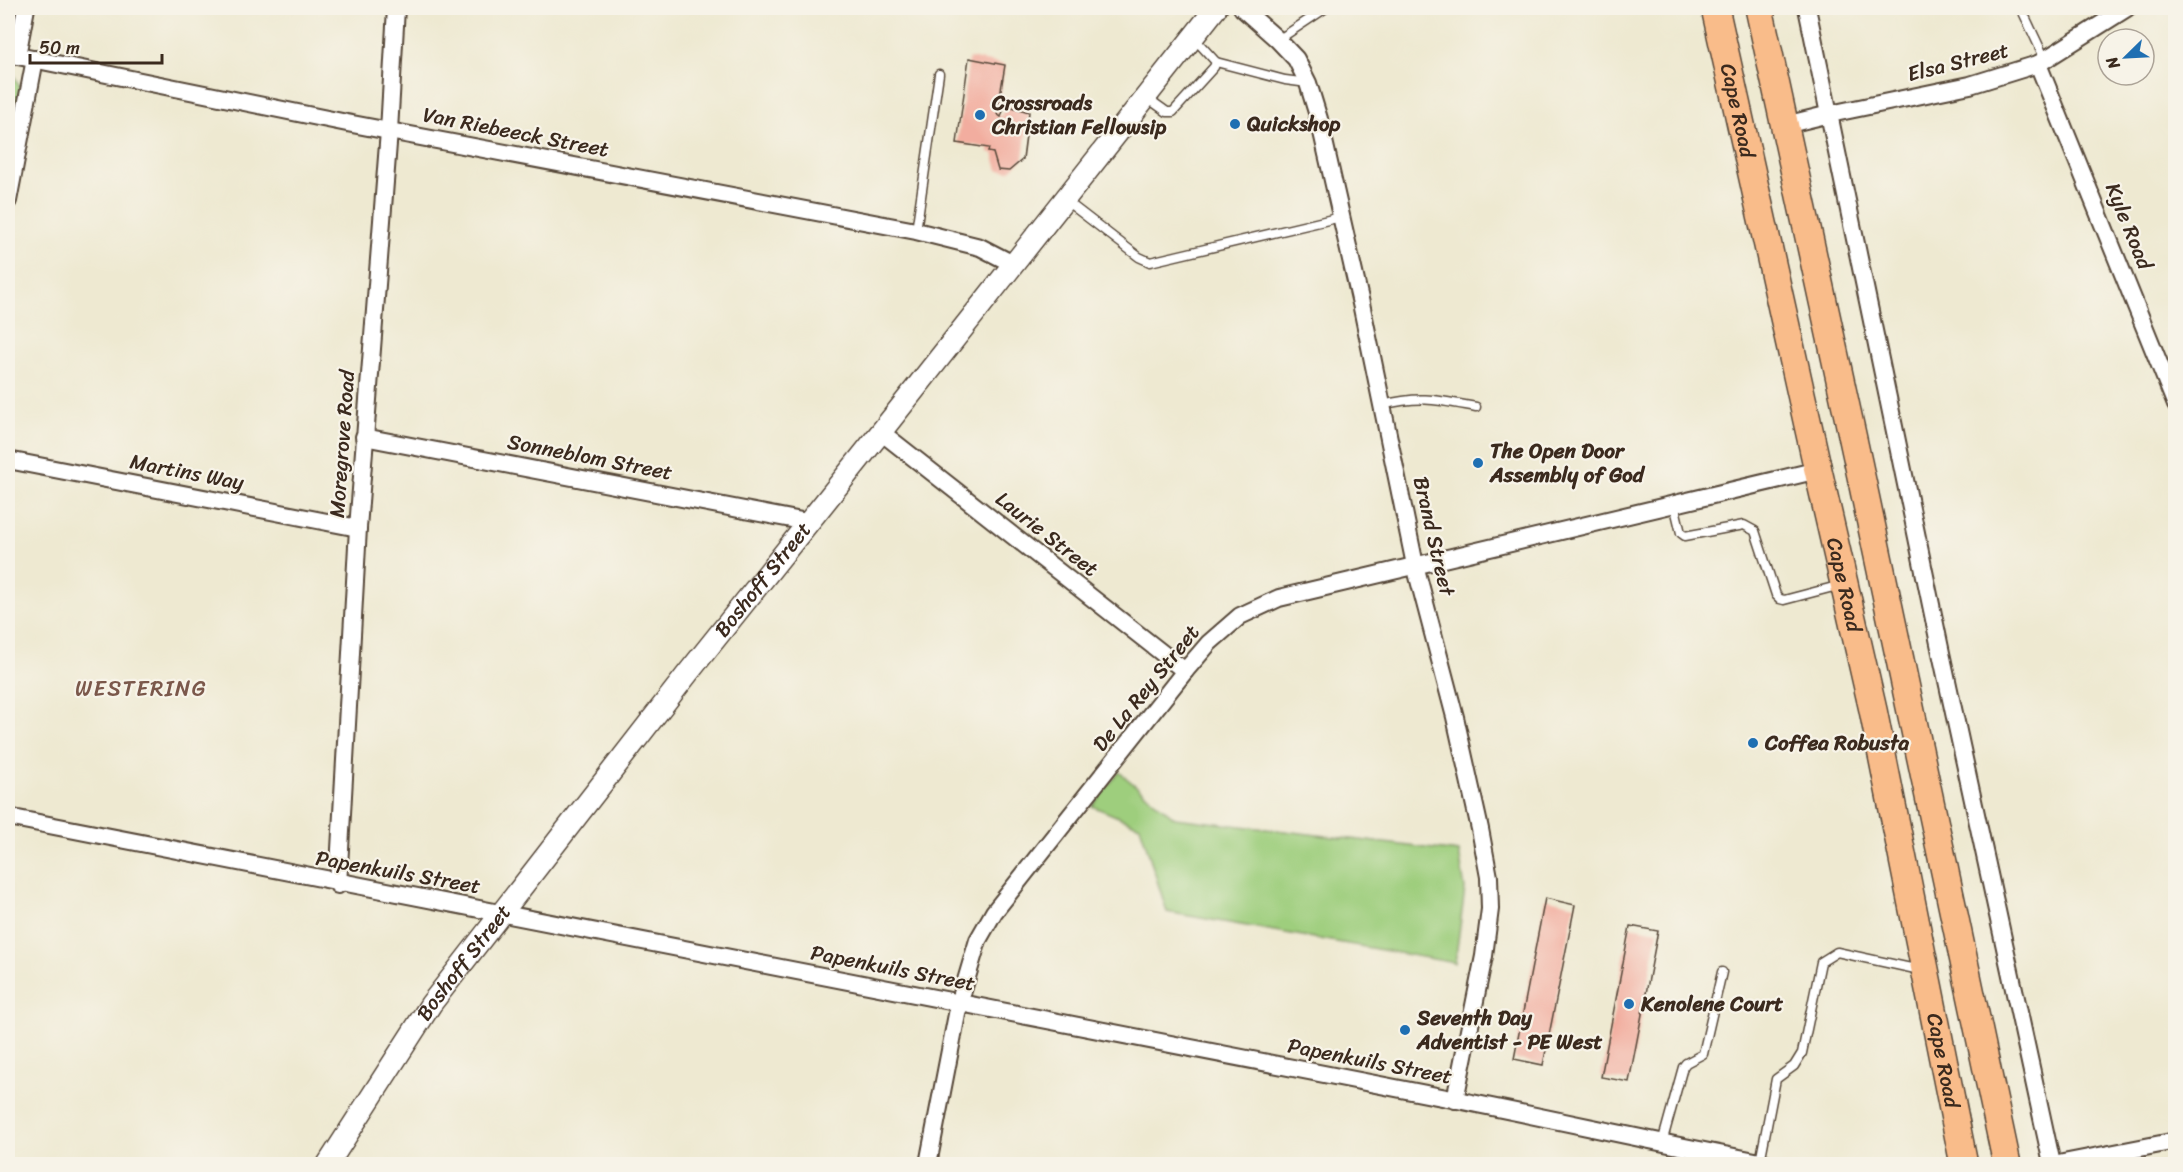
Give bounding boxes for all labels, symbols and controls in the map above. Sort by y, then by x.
scale bar [30,27,162,65]
north arrow [2096,27,2156,87]
street label: Elsa Street [1903,31,2013,93]
text: 50 m [39,32,80,64]
text: N [2097,51,2129,75]
street label: Cape Road [1709,60,1767,163]
place label: Crossroads Christian Fellowsip [991,84,1167,146]
street label: Van Riebeeck Street [420,95,612,169]
place label: Quickshop [1247,105,1341,143]
marker: Crossroads Christian Fellowsip [973,108,987,122]
marker: Quickshop [1228,117,1242,131]
street label: Kyle Road [2094,177,2164,277]
street label: Moregrove Road [318,367,366,519]
street label: Sonneblom Street [504,422,676,492]
place label: The Open Door Assembly of God [1489,432,1646,494]
street label: Martins Way [127,442,247,502]
marker: The Open Door Assembly of God [1471,456,1485,470]
street label: Brand Street [1402,473,1466,601]
street label: Laurie Street [987,481,1107,587]
street label: Boshoff Street [704,513,821,646]
street label: Cape Road [1815,534,1874,637]
street label: De La Rey Street [1082,616,1210,760]
district label: WESTERING [75,669,207,708]
place label: Coffea Robusta [1764,724,1909,762]
marker: Coffea Robusta [1746,736,1760,750]
street label: Papenkuils Street [313,839,483,905]
street label: Boshoff Street [406,896,521,1029]
street label: Papenkuils Street [807,933,979,1003]
place label: Kenolene Court [1640,985,1784,1023]
marker: Kenolene Court [1622,997,1636,1011]
place label: Seventh Day Adventist - PE West [1416,999,1603,1061]
street label: Cape Road [1915,1010,1972,1113]
marker: Seventh Day Adventist - PE West [1398,1023,1412,1037]
street label: Papenkuils Street [1284,1026,1456,1096]

